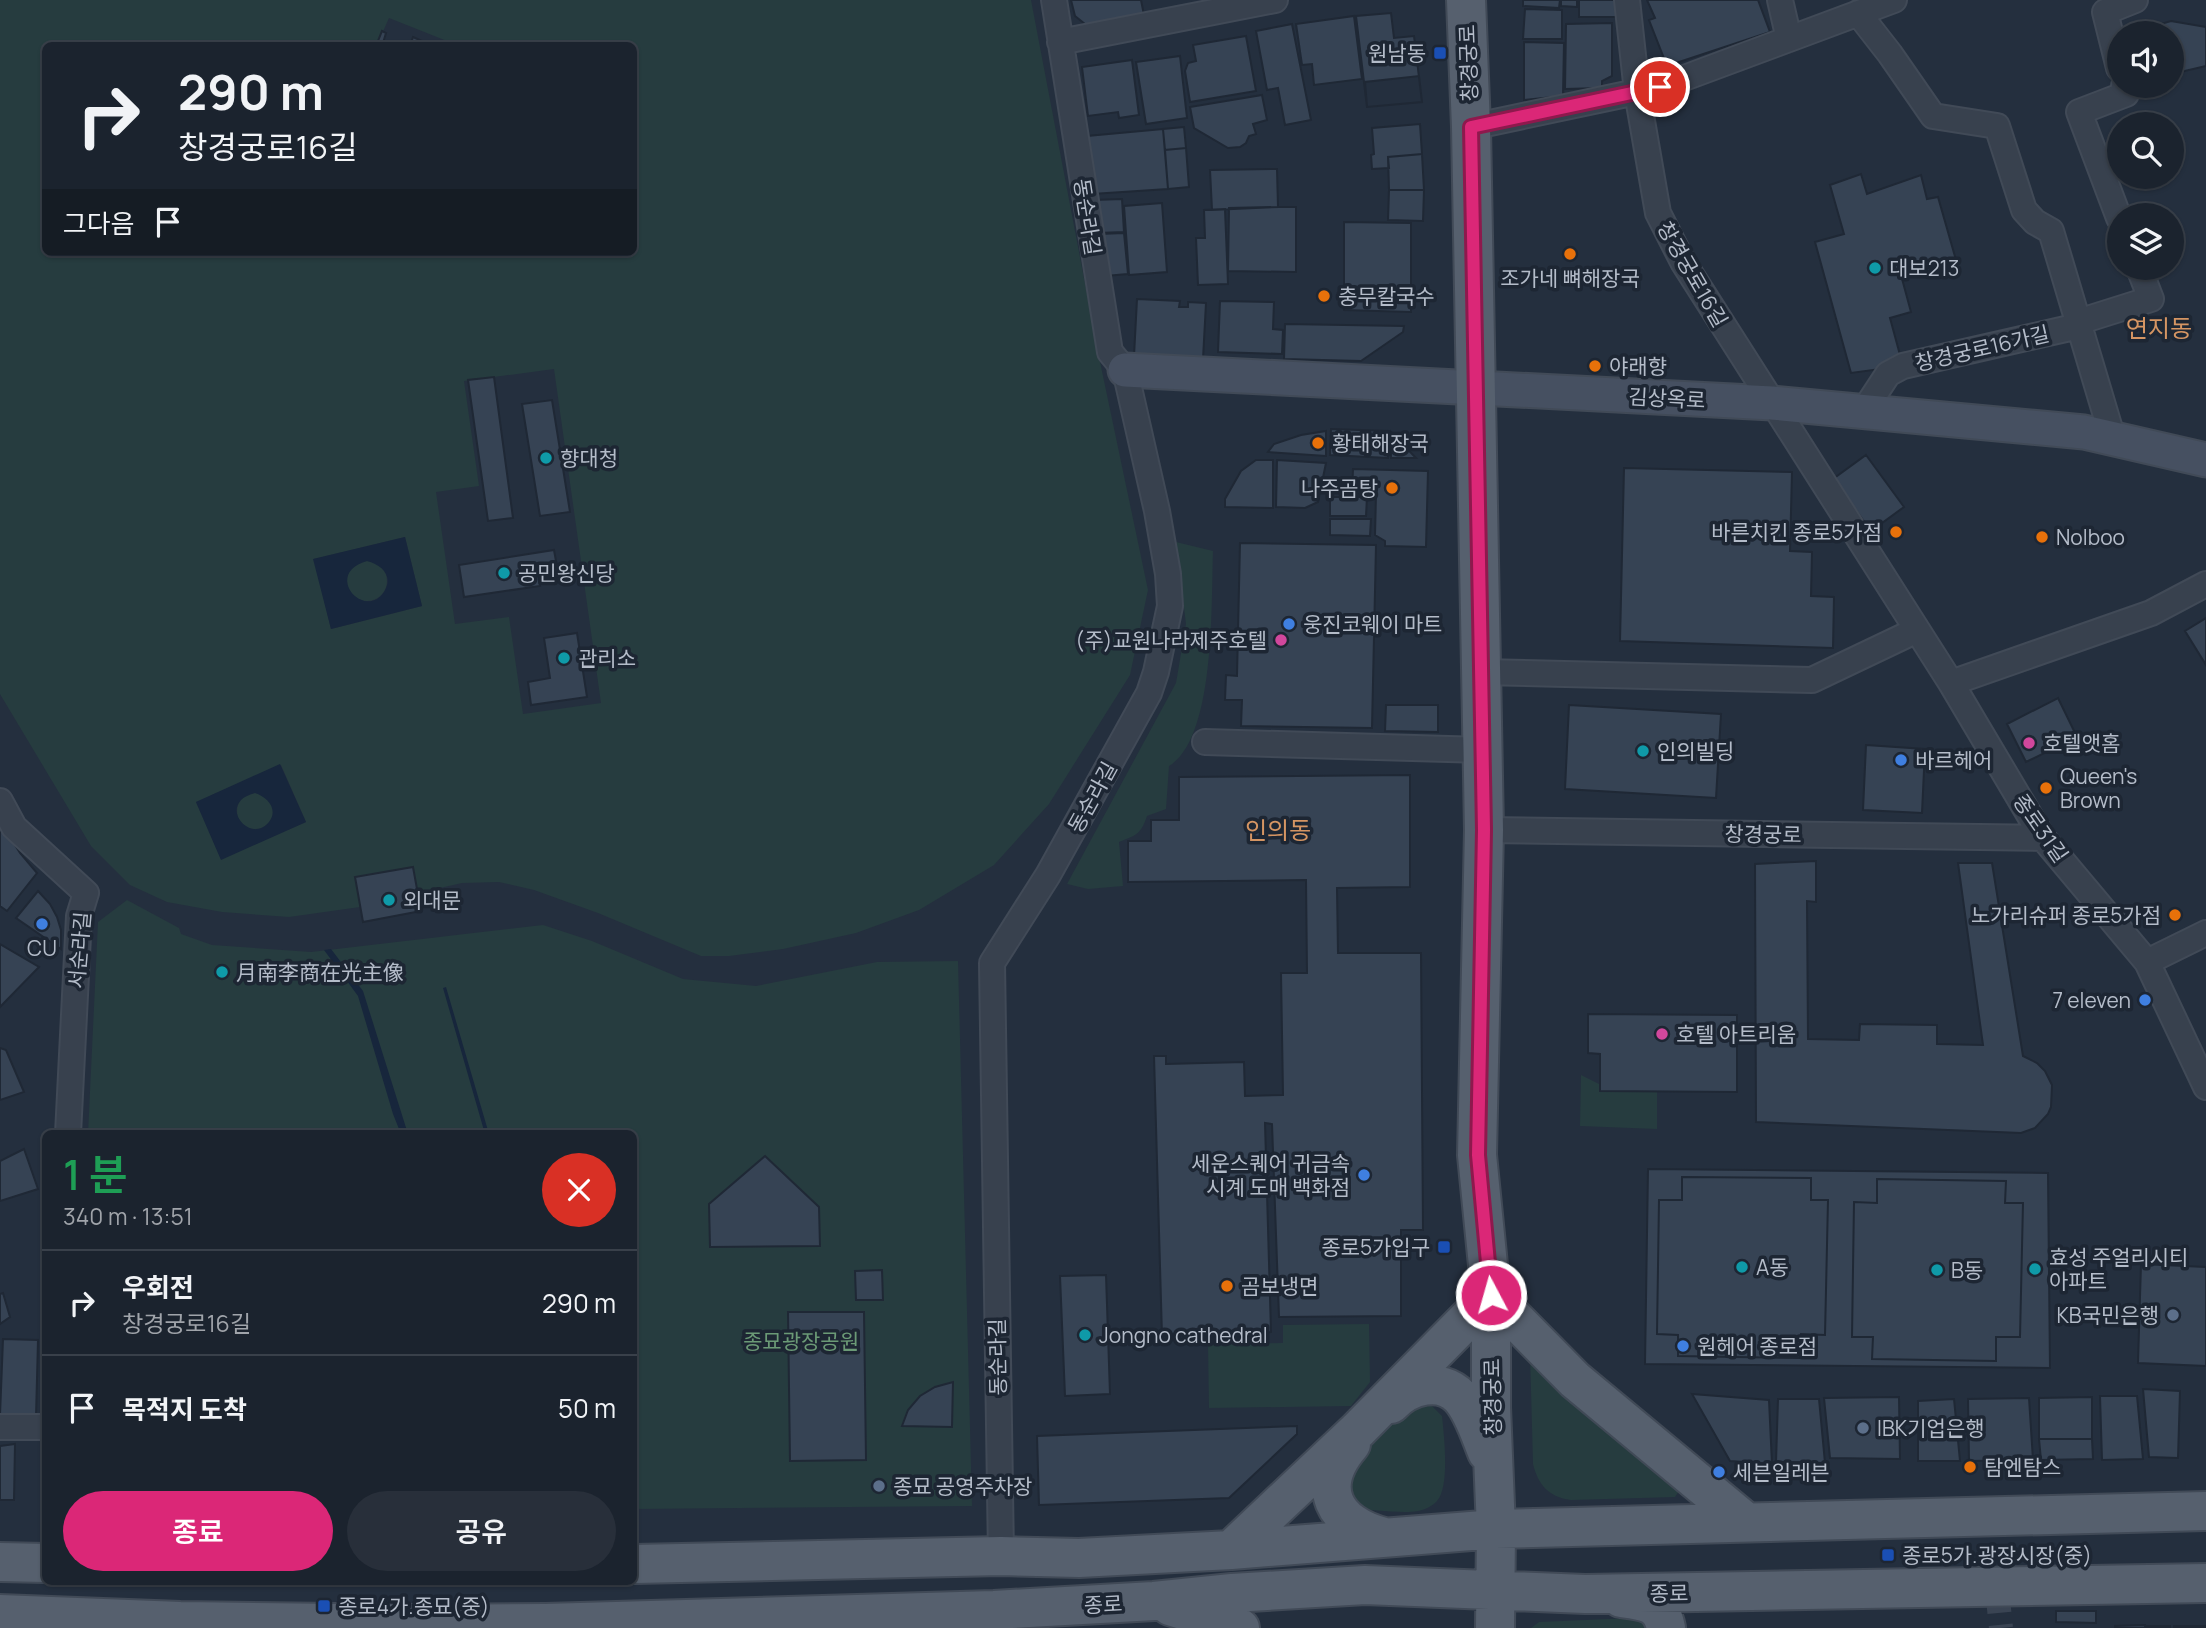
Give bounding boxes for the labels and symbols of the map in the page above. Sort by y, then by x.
street label: 창경궁로 [1453,24,1483,102]
place label: 원남동 [1368,39,1426,67]
marker: 원남동 [1432,45,1448,61]
pin [1630,57,1690,117]
street label: 동순라길 [1068,177,1108,257]
street label: 창경궁로16길 [1651,216,1735,332]
marker: 조가네 뼈해장국 [1562,246,1578,262]
place label: 대보213 [1889,254,1959,282]
marker: 대보213 [1867,260,1883,276]
place label: 조가네 뼈해장국 [1500,264,1640,292]
place label: 충무칼국수 [1338,282,1435,310]
marker: 충무칼국수 [1316,288,1332,304]
district label: 연지동 [2126,311,2192,344]
street label: 창경궁로16가길 [1912,319,2052,377]
place label: 야래향 [1609,352,1667,380]
marker: 야래향 [1587,358,1603,374]
street label: 김상옥로 [1628,382,1706,414]
place label: 황태해장국 [1332,429,1429,457]
marker: 황태해장국 [1310,435,1326,451]
place label: 향대청 [560,444,618,472]
marker: 향대청 [538,450,554,466]
place label: 나주곰탕 [1301,474,1378,502]
marker: 나주곰탕 [1384,480,1400,496]
place label: 바른치킨 종로5가점 [1711,518,1882,546]
place label: Nolboo [2056,523,2125,551]
marker: 바른치킨 종로5가점 [1888,524,1904,540]
marker: Nolboo [2034,529,2050,545]
place label: 공민왕신당 [518,559,615,587]
marker: 공민왕신당 [496,565,512,581]
place label: 웅진코웨이 마트 [1303,610,1442,638]
marker: 웅진코웨이 마트 [1281,616,1297,632]
place label: (주)교원나라제주호텔 [1075,626,1267,654]
marker: (주)교원나라제주호텔 [1273,632,1289,648]
place label: 관리소 [578,644,636,672]
marker: 관리소 [556,650,572,666]
place label: 호텔앳홈 [2043,729,2120,757]
marker: 호텔앳홈 [2021,735,2037,751]
place label: 인의빌딩 [1657,737,1734,765]
marker: 인의빌딩 [1635,743,1651,759]
place label: 바르헤어 [1915,746,1992,774]
marker: 바르헤어 [1893,752,1909,768]
street label: 동순라길 [1061,756,1123,838]
place label: Queen's Brown [2060,762,2137,814]
marker: Queen's Brown [2038,780,2054,796]
street label: 종로31길 [2007,788,2075,868]
district label: 인의동 [1245,813,1311,846]
street label: 창경궁로 [1724,819,1802,849]
place label: 외대문 [403,886,461,914]
marker: 외대문 [381,892,397,908]
place label: 노가리슈퍼 종로5가점 [1971,901,2161,929]
marker: 노가리슈퍼 종로5가점 [2167,907,2183,923]
street label: 서순라길 [62,910,96,990]
marker: CU [34,916,50,932]
place label: CU [27,934,57,962]
place label: 月南李商在光主像 [236,958,404,986]
marker: 月南李商在光主像 [214,964,230,980]
place label: 7 eleven [2053,986,2131,1014]
marker: 7 eleven [2137,992,2153,1008]
place label: 호텔 아트리움 [1676,1020,1796,1048]
marker: 호텔 아트리움 [1654,1026,1670,1042]
place label: 세운스퀘어 귀금속 시계 도매 백화점 [1191,1149,1350,1201]
marker: 세운스퀘어 귀금속 시계 도매 백화점 [1356,1167,1372,1183]
place label: 종로5가입구 [1321,1233,1430,1261]
marker: 종로5가입구 [1436,1239,1452,1255]
place label: 효성 주얼리시티 아파트 [2049,1243,2188,1295]
place label: A동 [1756,1253,1789,1281]
place label: B동 [1951,1256,1983,1284]
position arrow [1454,1258,1528,1332]
marker: A동 [1734,1259,1750,1275]
marker: 효성 주얼리시티 아파트 [2027,1261,2043,1277]
marker: B동 [1929,1262,1945,1278]
place label: 곰보냉면 [1241,1272,1318,1300]
marker: 곰보냉면 [1219,1278,1235,1294]
place label: KB국민은행 [2056,1301,2159,1329]
marker: KB국민은행 [2165,1307,2181,1323]
street label: 동순라길 [982,1318,1012,1396]
place label: Jongno cathedral [1099,1321,1268,1349]
park label: 종묘광장공원 [743,1327,859,1355]
marker: Jongno cathedral [1077,1327,1093,1343]
place label: 원헤어 종로점 [1697,1332,1817,1360]
marker: 원헤어 종로점 [1675,1338,1691,1354]
street label: 창경궁로 [1477,1358,1507,1436]
place label: IBK기업은행 [1877,1414,1985,1442]
marker: IBK기업은행 [1855,1420,1871,1436]
place label: 탐엔탐스 [1984,1453,2061,1481]
place label: 세븐일레븐 [1733,1458,1830,1486]
marker: 탐엔탐스 [1962,1459,1978,1475]
marker: 세븐일레븐 [1711,1464,1727,1480]
place label: 종묘 공영주차장 [893,1472,1032,1500]
marker: 종묘 공영주차장 [871,1478,887,1494]
place label: 종로5가.광장시장(중) [1902,1541,2092,1569]
marker: 종로5가.광장시장(중) [1880,1547,1896,1563]
street label: 종로 [1649,1579,1689,1607]
street label: 종로 [1083,1589,1123,1619]
place label: 종로4가.종묘(중) [338,1592,490,1620]
marker: 종로4가.종묘(중) [316,1598,332,1614]

